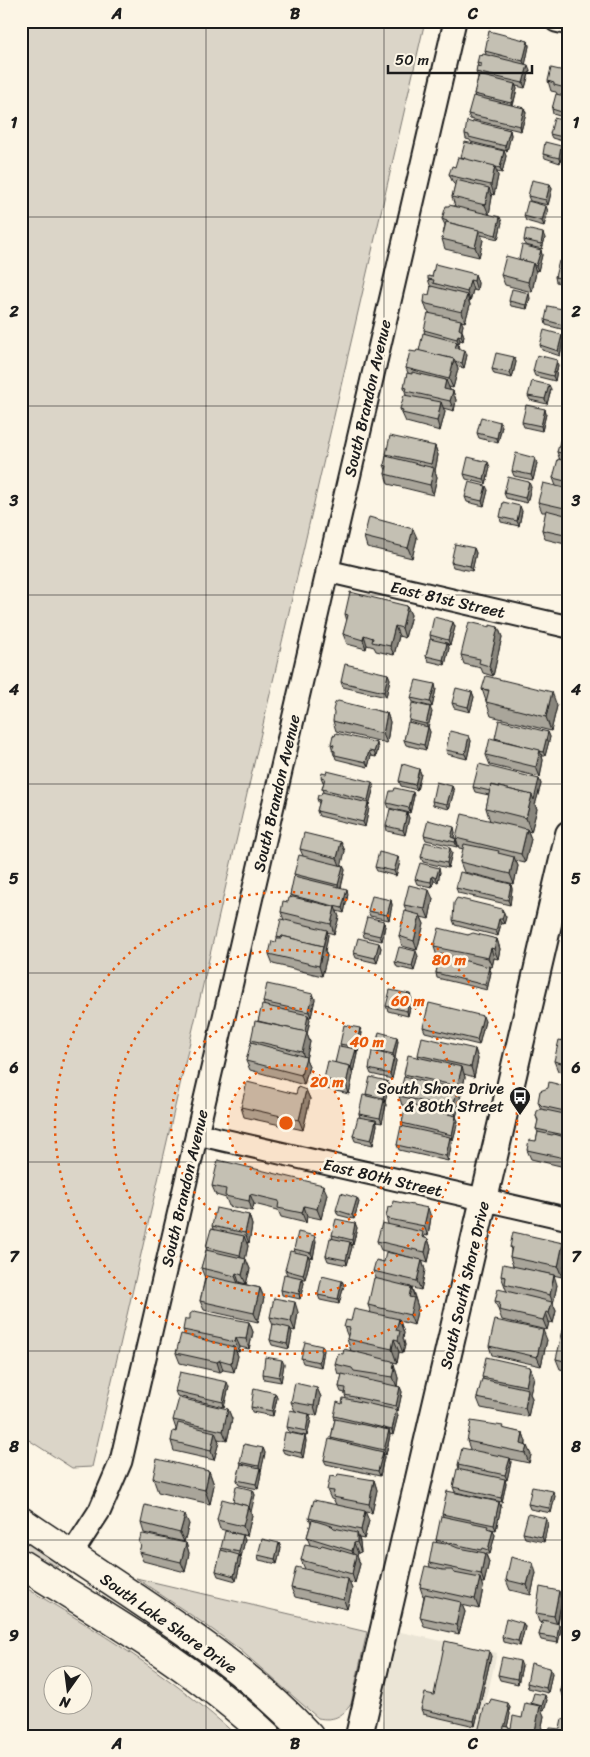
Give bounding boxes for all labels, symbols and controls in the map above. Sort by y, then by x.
text: A [111,0,122,28]
text: B [290,0,301,28]
text: C [467,0,479,28]
scale bar [388,42,531,74]
text: 50 m [395,47,430,73]
text: 1 [11,108,18,137]
text: 1 [573,108,580,137]
text: 2 [8,297,19,326]
text: 2 [570,297,581,326]
street label: South Brandon Avenue [335,317,400,480]
text: 3 [9,486,19,515]
text: 3 [571,486,581,515]
street label: East 81st Street [388,572,508,627]
text: 4 [8,675,19,704]
text: 4 [570,675,581,704]
street label: South Brandon Avenue [244,712,309,875]
text: 5 [9,864,19,893]
text: 5 [571,864,581,893]
text: 80 m [431,947,466,973]
text: 60 m [390,988,425,1014]
text: 40 m [349,1029,385,1055]
text: 6 [8,1053,19,1082]
text: 6 [570,1053,581,1082]
text: 20 m [309,1069,344,1095]
place label: South Shore Drive & 80th Street [377,1074,504,1121]
bus stop icon: South Shore Drive & 80th Street [508,1085,532,1116]
street label: South Brandon Avenue [152,1107,217,1270]
centre of rings [277,1114,295,1132]
street label: East 80th Street [321,1150,445,1205]
street label: South South Shore Drive [431,1198,498,1372]
text: 7 [9,1242,20,1271]
text: 7 [571,1242,582,1271]
text: 8 [8,1432,19,1461]
text: 8 [570,1432,581,1461]
street label: South Lake Shore Drive [94,1565,244,1682]
text: 9 [9,1621,19,1650]
text: 9 [571,1621,581,1650]
north arrow [42,1664,92,1714]
text: N [57,1689,74,1716]
text: A [111,1729,122,1757]
text: B [290,1729,301,1757]
text: C [467,1729,479,1757]

